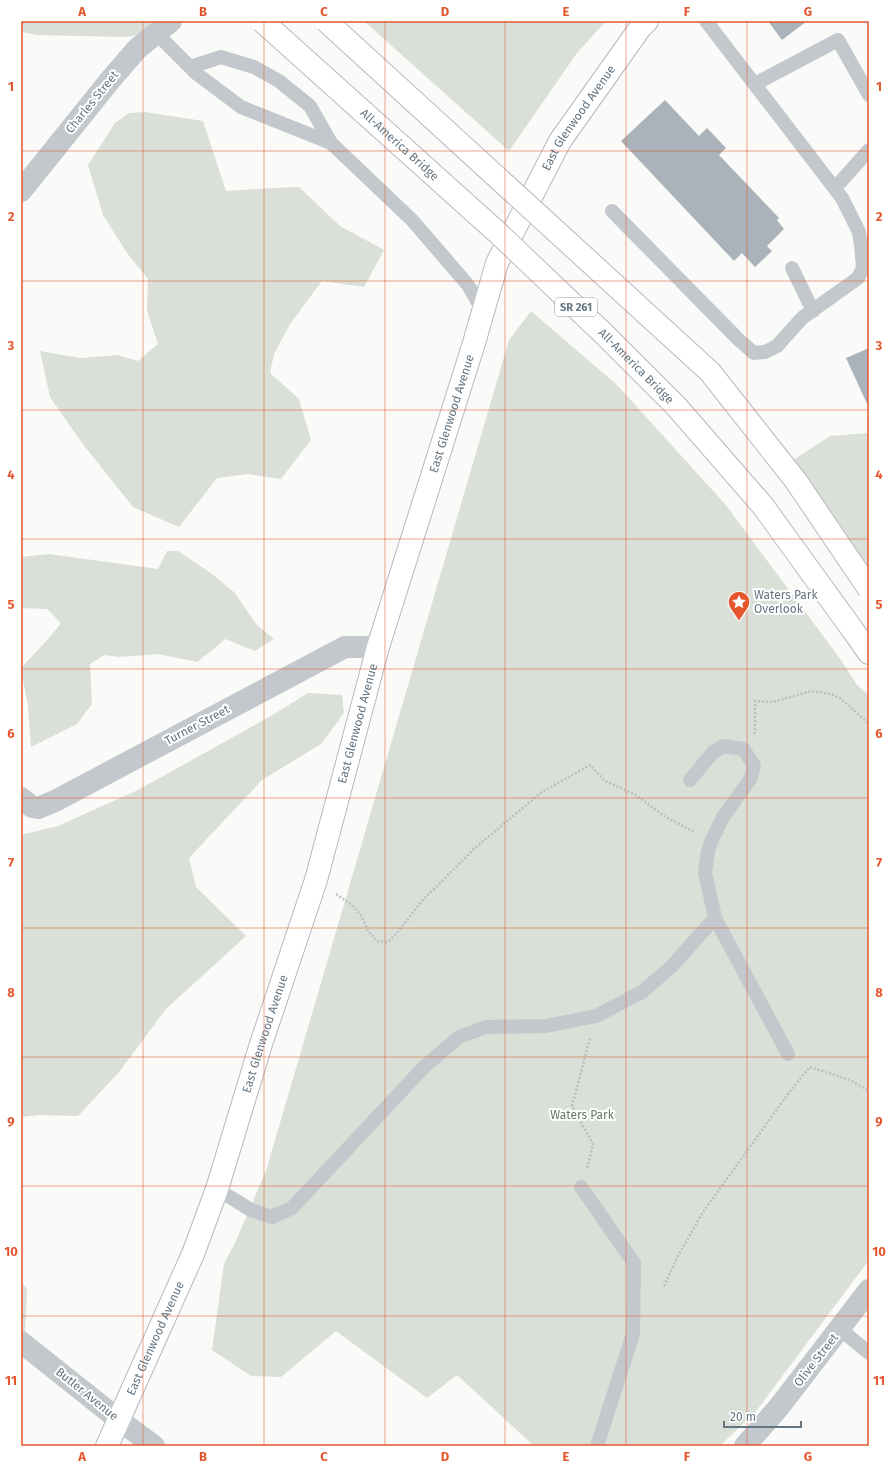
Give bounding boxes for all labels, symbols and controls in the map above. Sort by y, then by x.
text: A [77,4,86,19]
text: B [199,4,207,19]
text: C [320,4,328,19]
text: D [441,4,450,19]
text: E [563,4,570,19]
text: F [684,4,691,19]
text: G [804,4,812,19]
street label: East Glenwood Avenue [539,63,618,173]
street label: Charles Street [63,67,122,136]
text: 1 [8,79,14,94]
text: 1 [876,79,882,94]
street label: All-America Bridge [357,106,442,184]
text: 2 [8,209,15,224]
text: 2 [876,209,883,224]
road number: SR 261 [555,298,597,316]
street label: All-America Bridge [595,325,677,407]
text: 3 [7,338,15,353]
text: 3 [875,338,883,353]
street label: East Glenwood Avenue [426,353,477,475]
text: 4 [7,467,15,482]
text: 4 [875,467,883,482]
place label: Waters Park Overlook [754,588,818,616]
place icon: Waters Park Overlook [726,589,752,622]
text: 5 [8,597,15,612]
text: 5 [876,597,883,612]
street label: East Glenwood Avenue [335,662,380,785]
street label: Turner Street [162,702,232,748]
text: 6 [7,726,15,741]
text: 6 [875,726,883,741]
text: 7 [8,855,14,870]
text: 7 [876,855,882,870]
street label: East Glenwood Avenue [240,973,291,1095]
text: 8 [7,985,15,1000]
text: 8 [875,985,883,1000]
park label: Waters Park [550,1108,615,1122]
text: 9 [7,1114,15,1129]
text: 9 [875,1114,883,1129]
text: 10 [4,1244,18,1259]
text: 10 [872,1244,886,1259]
street label: East Glenwood Avenue [124,1279,187,1397]
street label: Olive Street [791,1330,841,1389]
street label: Butler Avenue [53,1365,121,1423]
text: 11 [5,1373,17,1388]
text: 11 [873,1373,885,1388]
scale bar [724,1403,801,1429]
text: 20 m [730,1410,756,1424]
text: A [77,1449,86,1464]
text: B [199,1449,207,1464]
text: C [320,1449,328,1464]
text: D [441,1449,450,1464]
text: E [563,1449,570,1464]
text: F [684,1449,691,1464]
text: G [804,1449,812,1464]

